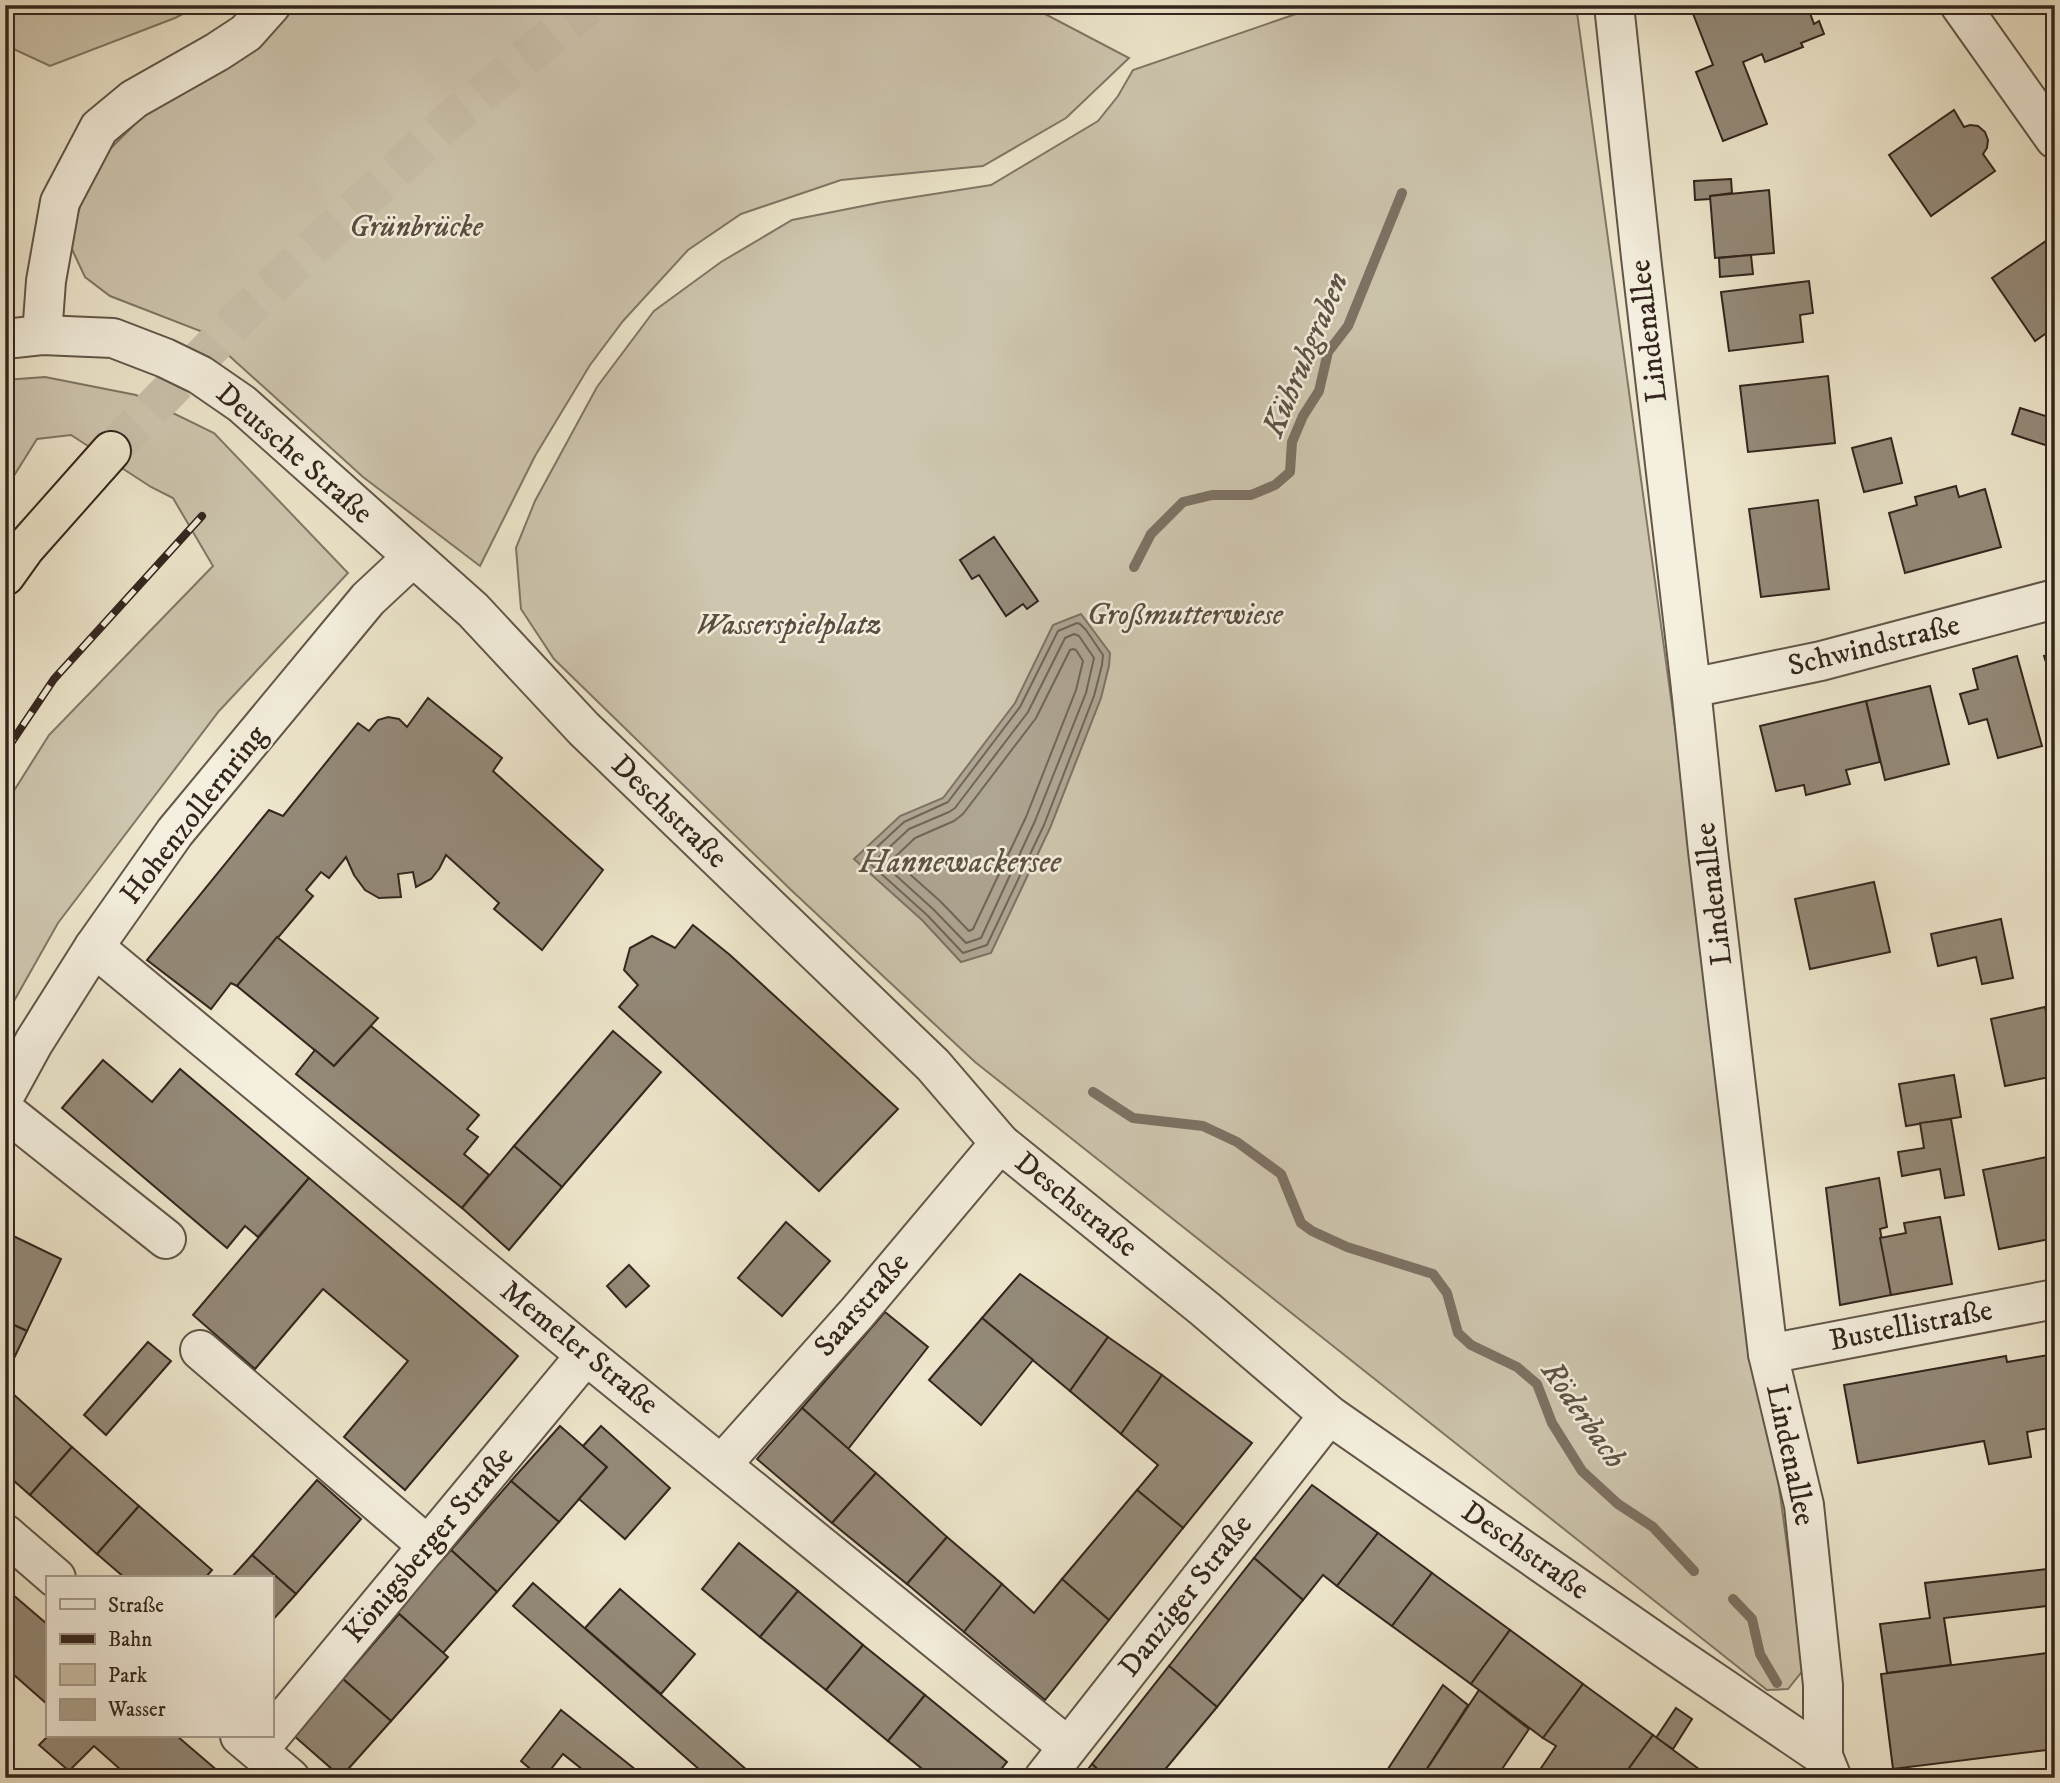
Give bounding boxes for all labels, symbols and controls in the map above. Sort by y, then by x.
park label: Grünbrücke [349,209,484,246]
street label: Lindenallee [1622,258,1676,404]
water label: Kühruhgraben [1253,267,1359,444]
street label: Deutsche Straße [208,376,380,532]
park label: Großmutterwiese [1087,597,1284,634]
park label: Wasserspielplatz [696,607,882,644]
street label: Schwindstraße [1784,607,1964,685]
street label: Hohenzollernring [113,718,276,912]
street label: Deschstraße [603,747,735,877]
street label: Lindenallee [1687,821,1741,967]
water label: Hannewackersee [858,843,1062,883]
street label: Deschstraße [1007,1144,1145,1266]
street label: Saarstraße [807,1245,917,1365]
street label: Memeler Straße [492,1273,666,1423]
street label: Bustellistraße [1826,1292,1996,1360]
water label: Röderbach [1531,1352,1635,1477]
street label: Lindenallee [1757,1381,1823,1529]
street label: Königsberger Straße [336,1439,522,1651]
street label: Deschstraße [1454,1494,1596,1608]
street label: Danziger Straße [1111,1507,1261,1685]
legend [46,1576,273,1738]
text: Straße [108,1593,164,1619]
text: Bahn [108,1627,152,1653]
text: Park [108,1663,148,1689]
text: Wasser [107,1697,166,1723]

